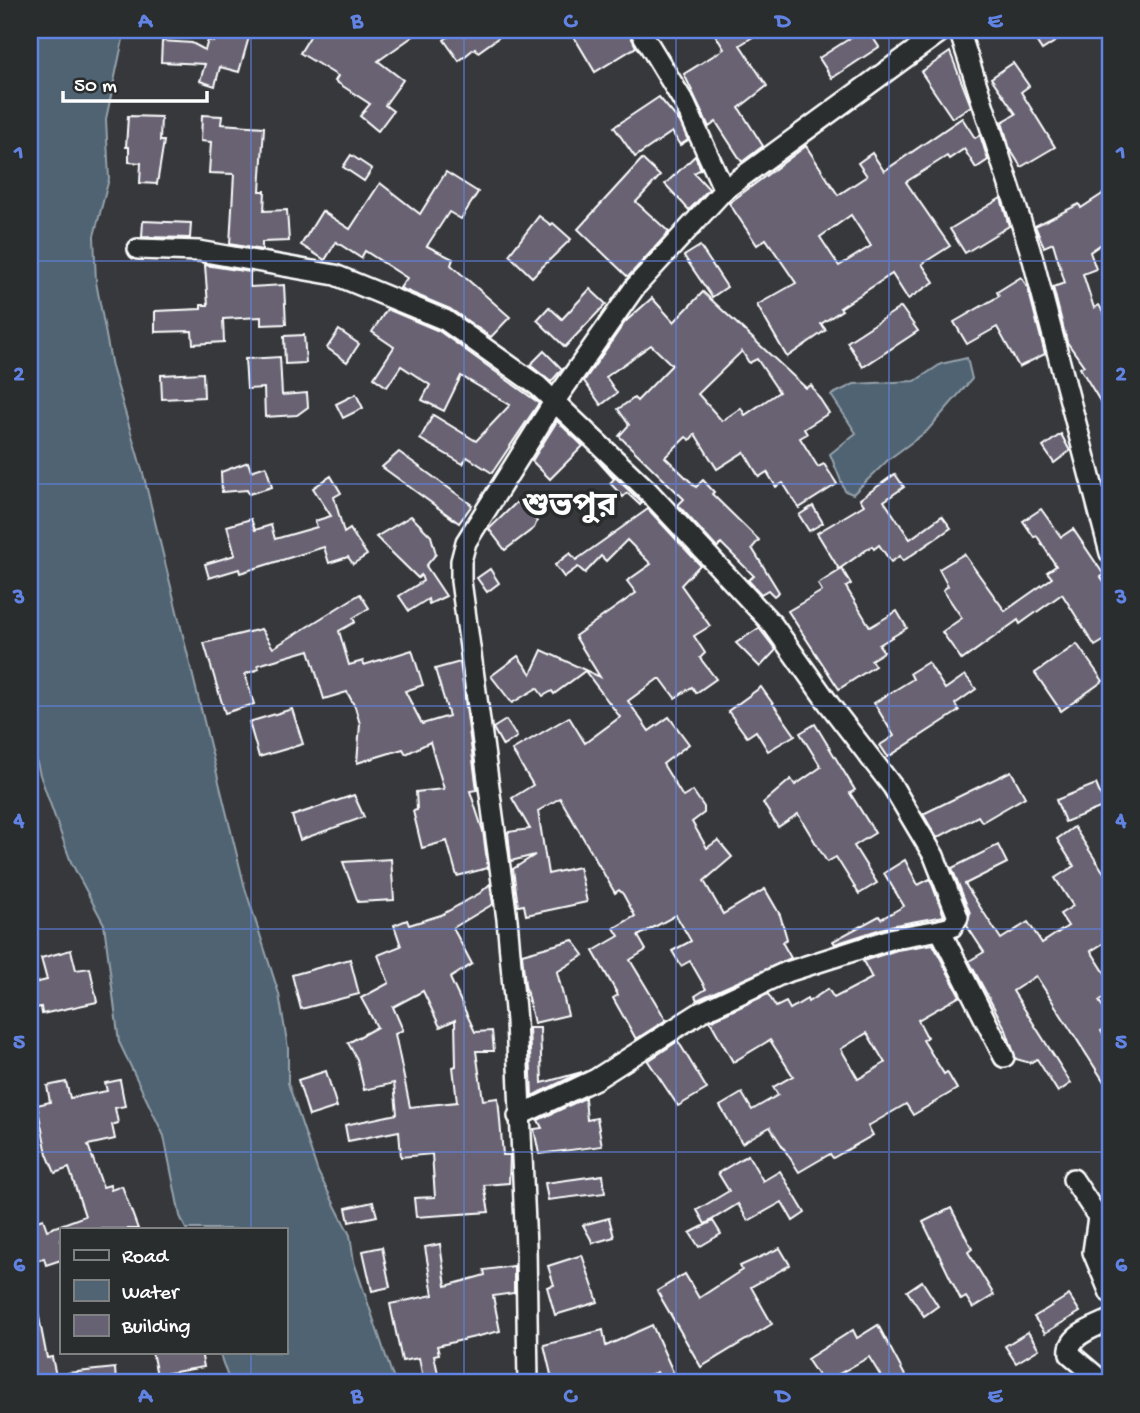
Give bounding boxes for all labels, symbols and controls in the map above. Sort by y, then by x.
text: A [137,9,153,36]
text: B [350,9,364,36]
text: C [564,9,579,36]
text: D [774,9,792,36]
text: E [988,9,1004,36]
scale bar [63,60,206,104]
text: 50 m [74,75,117,100]
text: 1 [13,140,24,167]
text: 1 [1115,140,1126,167]
text: 2 [13,362,25,389]
text: 2 [1115,362,1127,389]
district label: শুভপুর [521,490,618,528]
text: 3 [12,585,25,612]
text: 3 [1114,585,1127,612]
text: 4 [13,808,25,835]
text: 4 [1115,808,1127,835]
text: 5 [13,1030,25,1057]
text: 5 [1115,1030,1127,1057]
legend [60,1228,287,1354]
text: Road [122,1246,170,1271]
text: 6 [13,1253,26,1280]
text: 6 [1115,1253,1128,1280]
text: Water [122,1282,180,1307]
text: Building [121,1316,191,1341]
text: A [137,1384,153,1411]
text: B [350,1384,364,1411]
text: C [564,1384,579,1411]
text: D [774,1384,792,1411]
text: E [988,1384,1004,1411]

